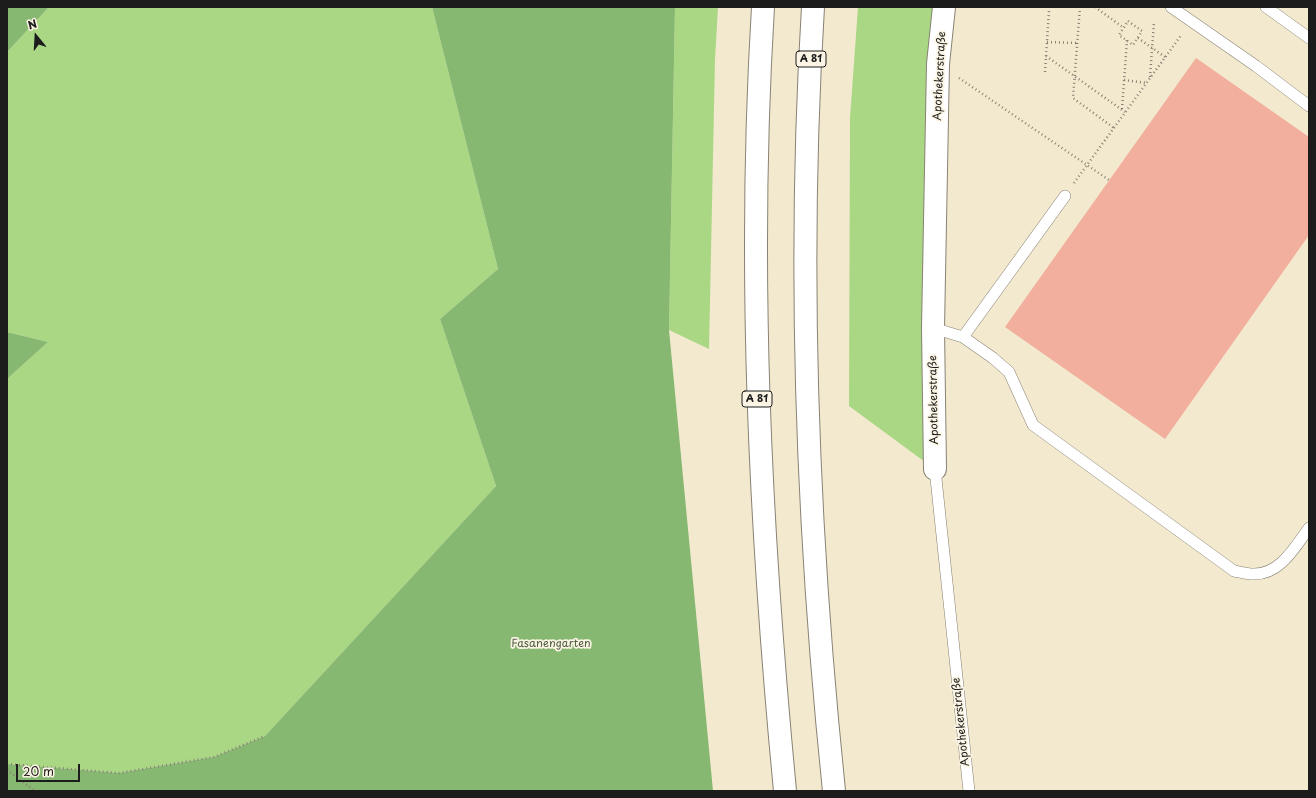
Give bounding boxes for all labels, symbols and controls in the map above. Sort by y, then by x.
text: N [25,15,39,34]
north arrow [16,16,56,56]
street label: Apothekerstraße [931,31,949,121]
road number: A 81 [796,51,826,67]
street label: Apothekerstraße [927,355,941,445]
road number: A 81 [742,391,772,407]
park label: Fasanengarten [511,637,591,651]
street label: Apothekerstraße [950,677,972,767]
scale bar [18,756,82,782]
text: 20 m [23,762,54,780]

